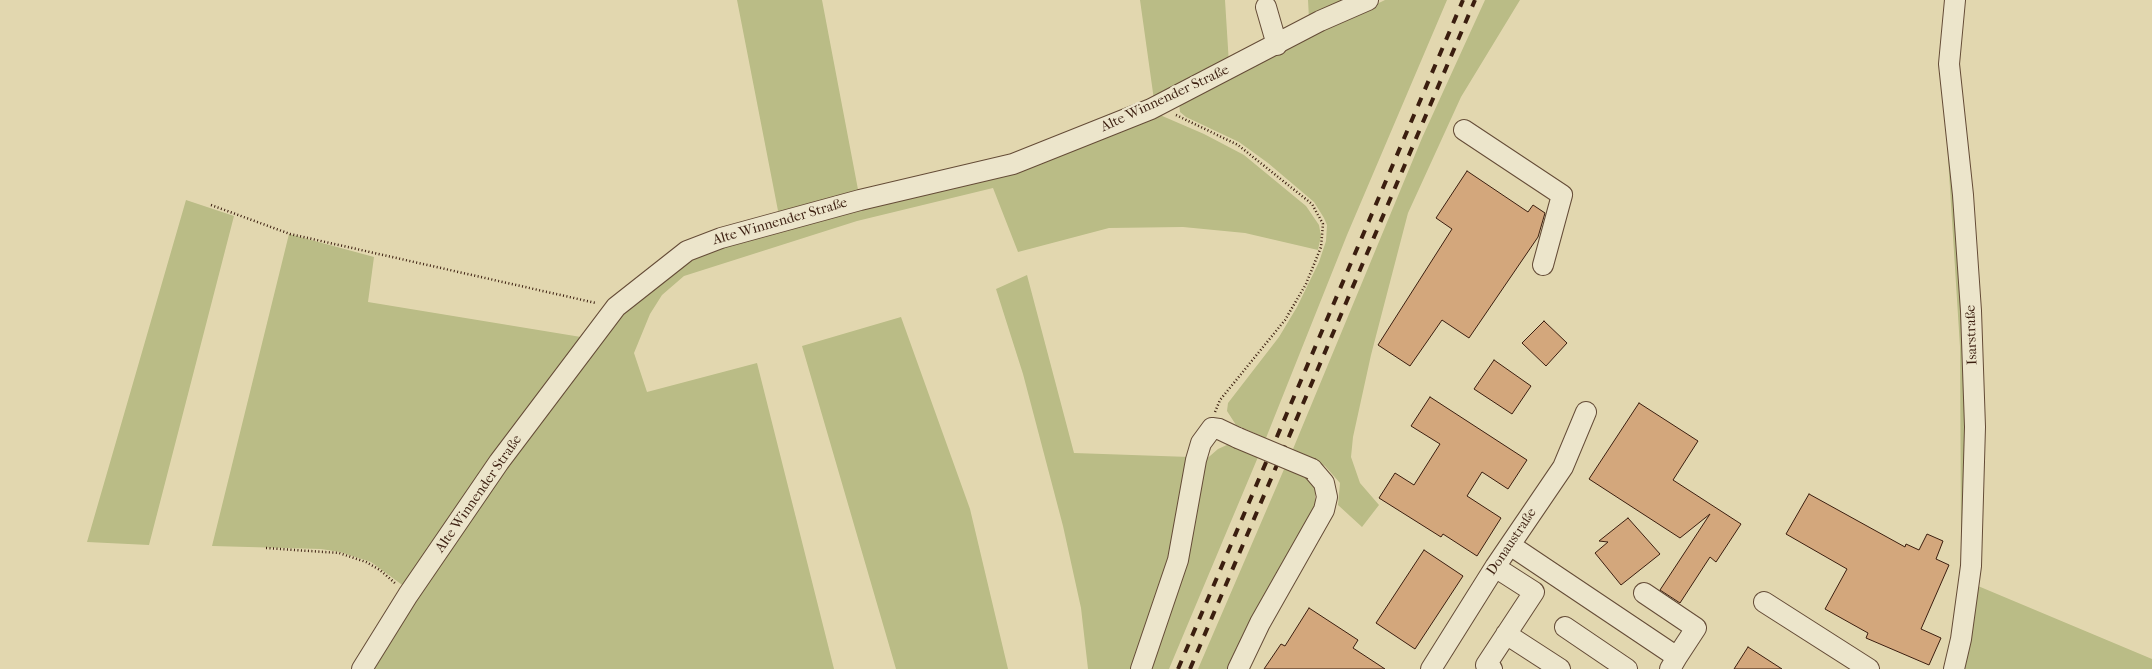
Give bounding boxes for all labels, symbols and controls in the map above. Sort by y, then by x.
street label: Alte Winnender Straße [1098,62,1232,136]
street label: Alte Winnender Straße [711,195,849,249]
street label: Isarstraße [1963,305,1981,365]
street label: Alte Winnender Straße [432,432,526,556]
street label: Donaustraße [1483,505,1541,579]

